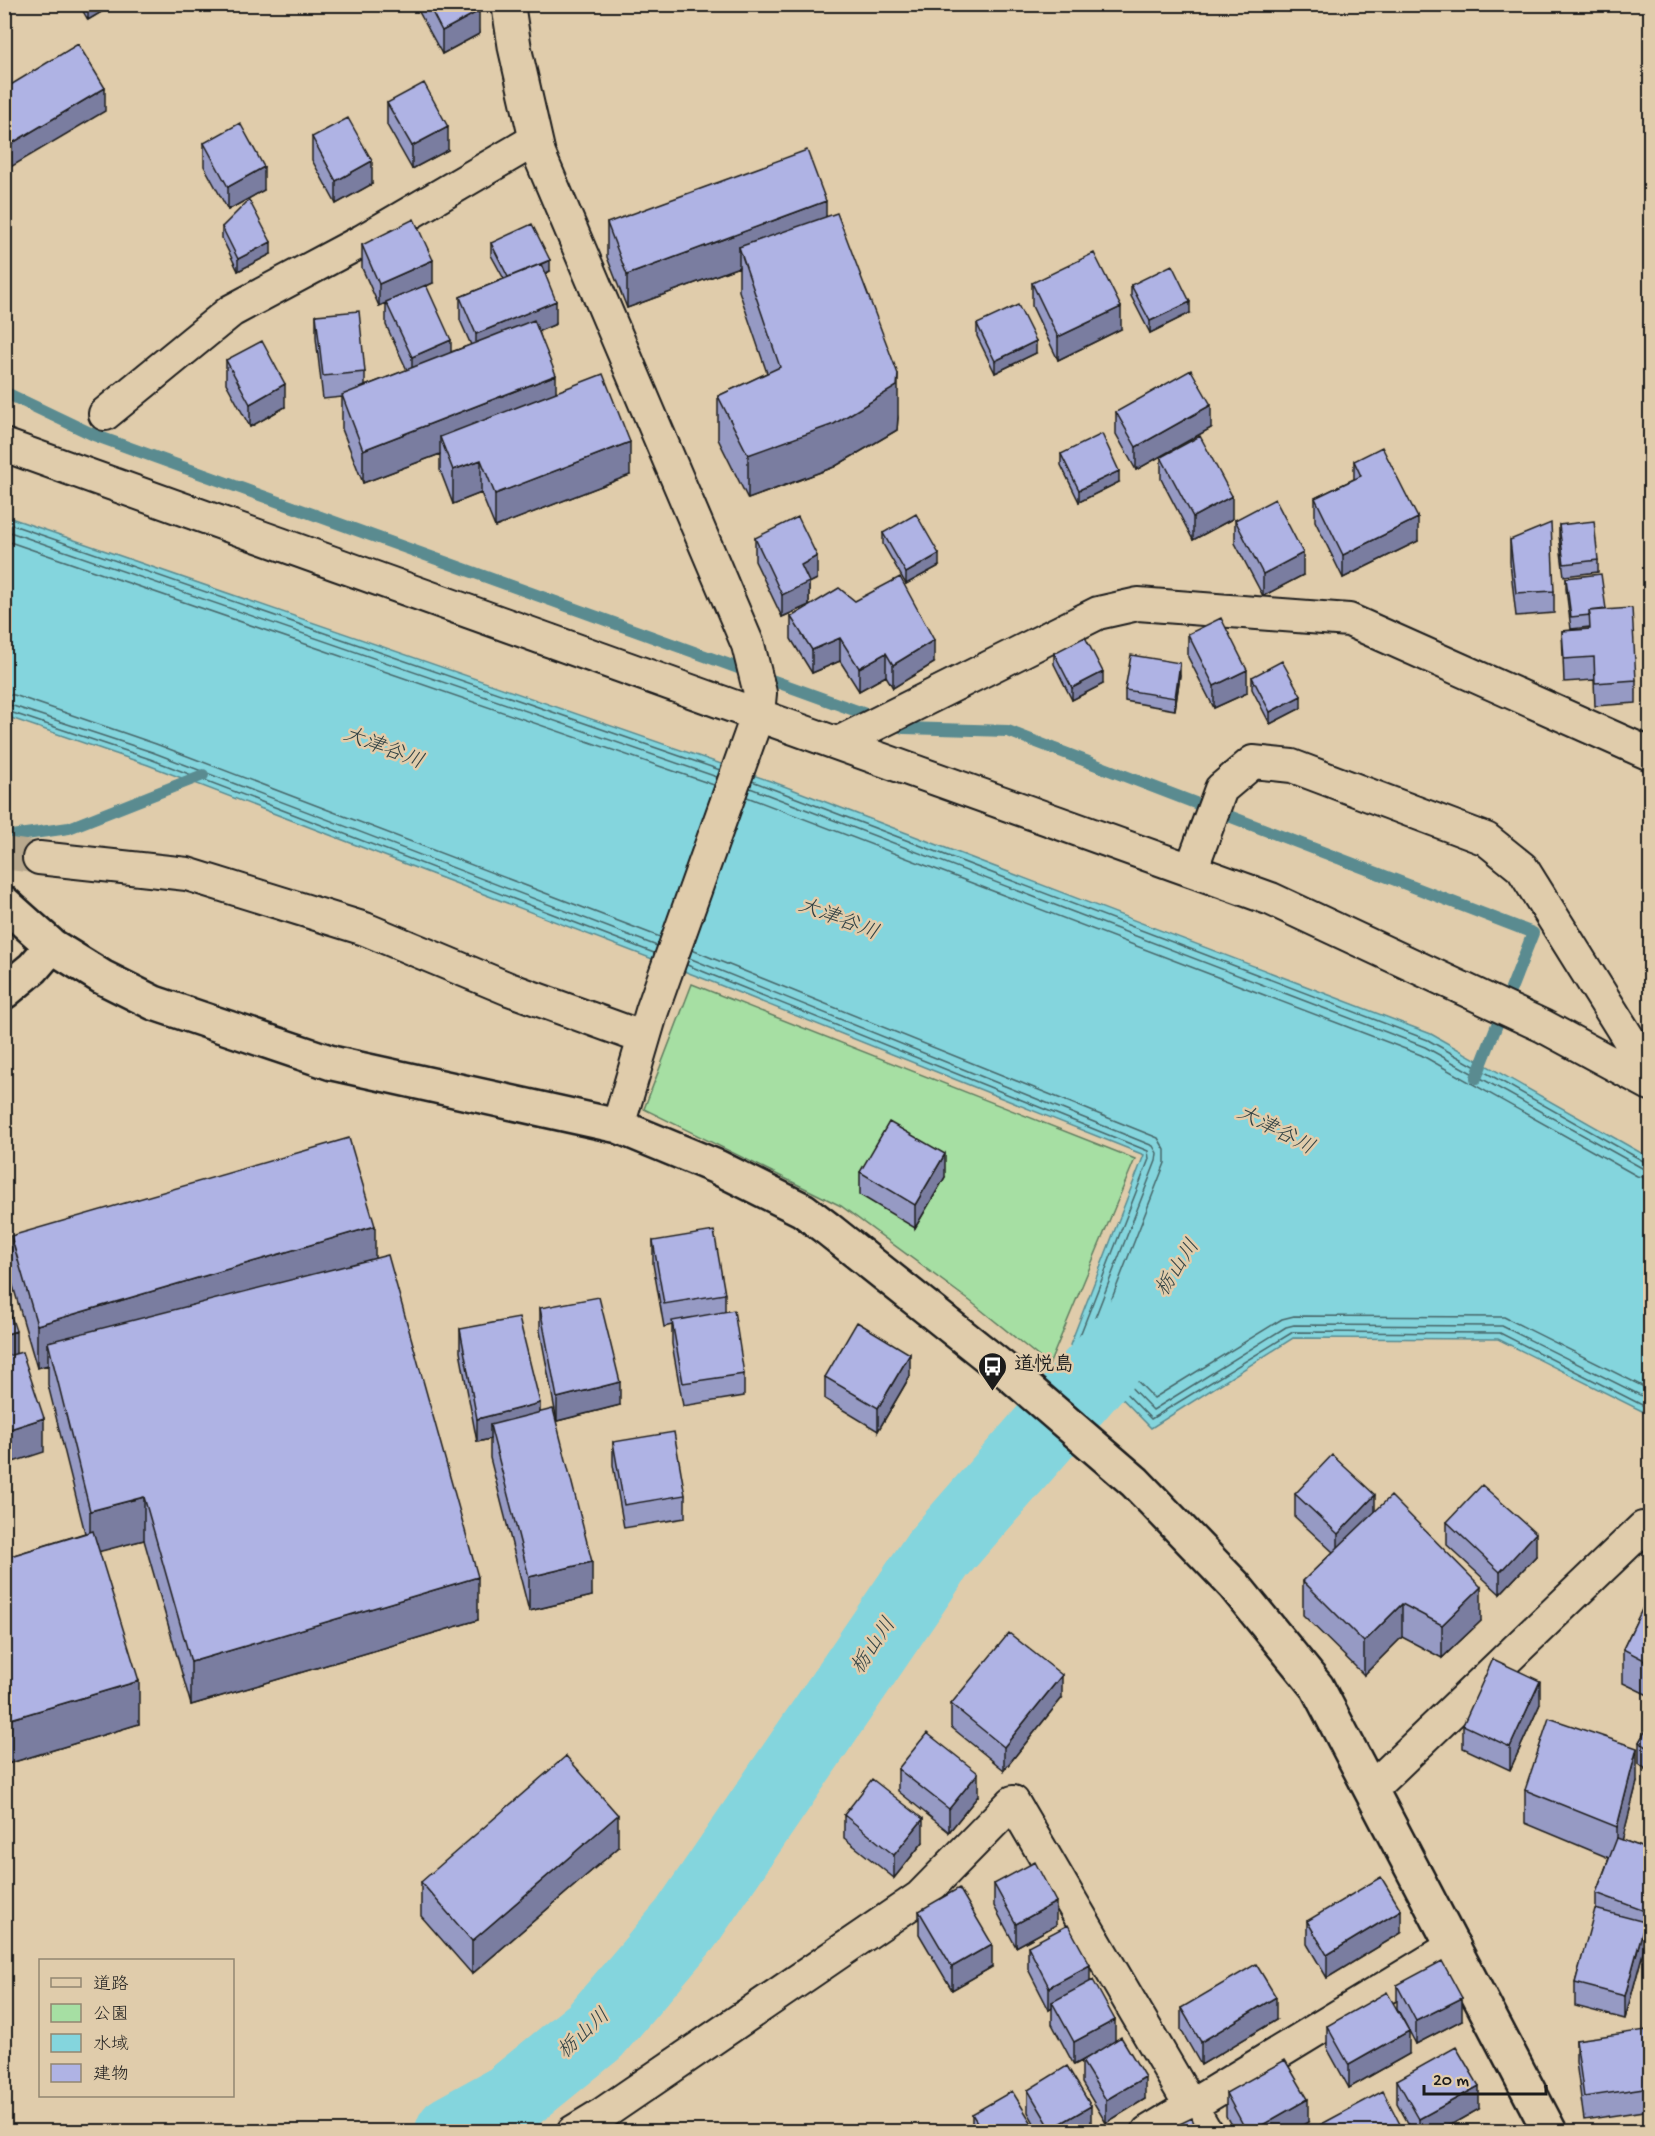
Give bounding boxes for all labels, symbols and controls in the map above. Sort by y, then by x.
water label: 大津谷川 [339,722,427,777]
water label: 大津谷川 [794,893,882,948]
water label: 大津谷川 [1232,1101,1319,1162]
water label: 栃山川 [1151,1235,1207,1302]
bus stop icon: 道悦島 [977,1350,1009,1392]
place label: 道悦島 [1014,1353,1074,1378]
water label: 栃山川 [846,1613,903,1680]
legend [39,1959,234,2097]
text: 道路 [93,1974,129,1996]
water label: 栃山川 [553,2004,617,2066]
text: 公園 [93,2005,129,2026]
text: 水域 [93,2034,129,2056]
scale bar [1424,2058,1546,2096]
text: 建物 [93,2064,129,2086]
text: 20 m [1433,2071,1469,2092]

